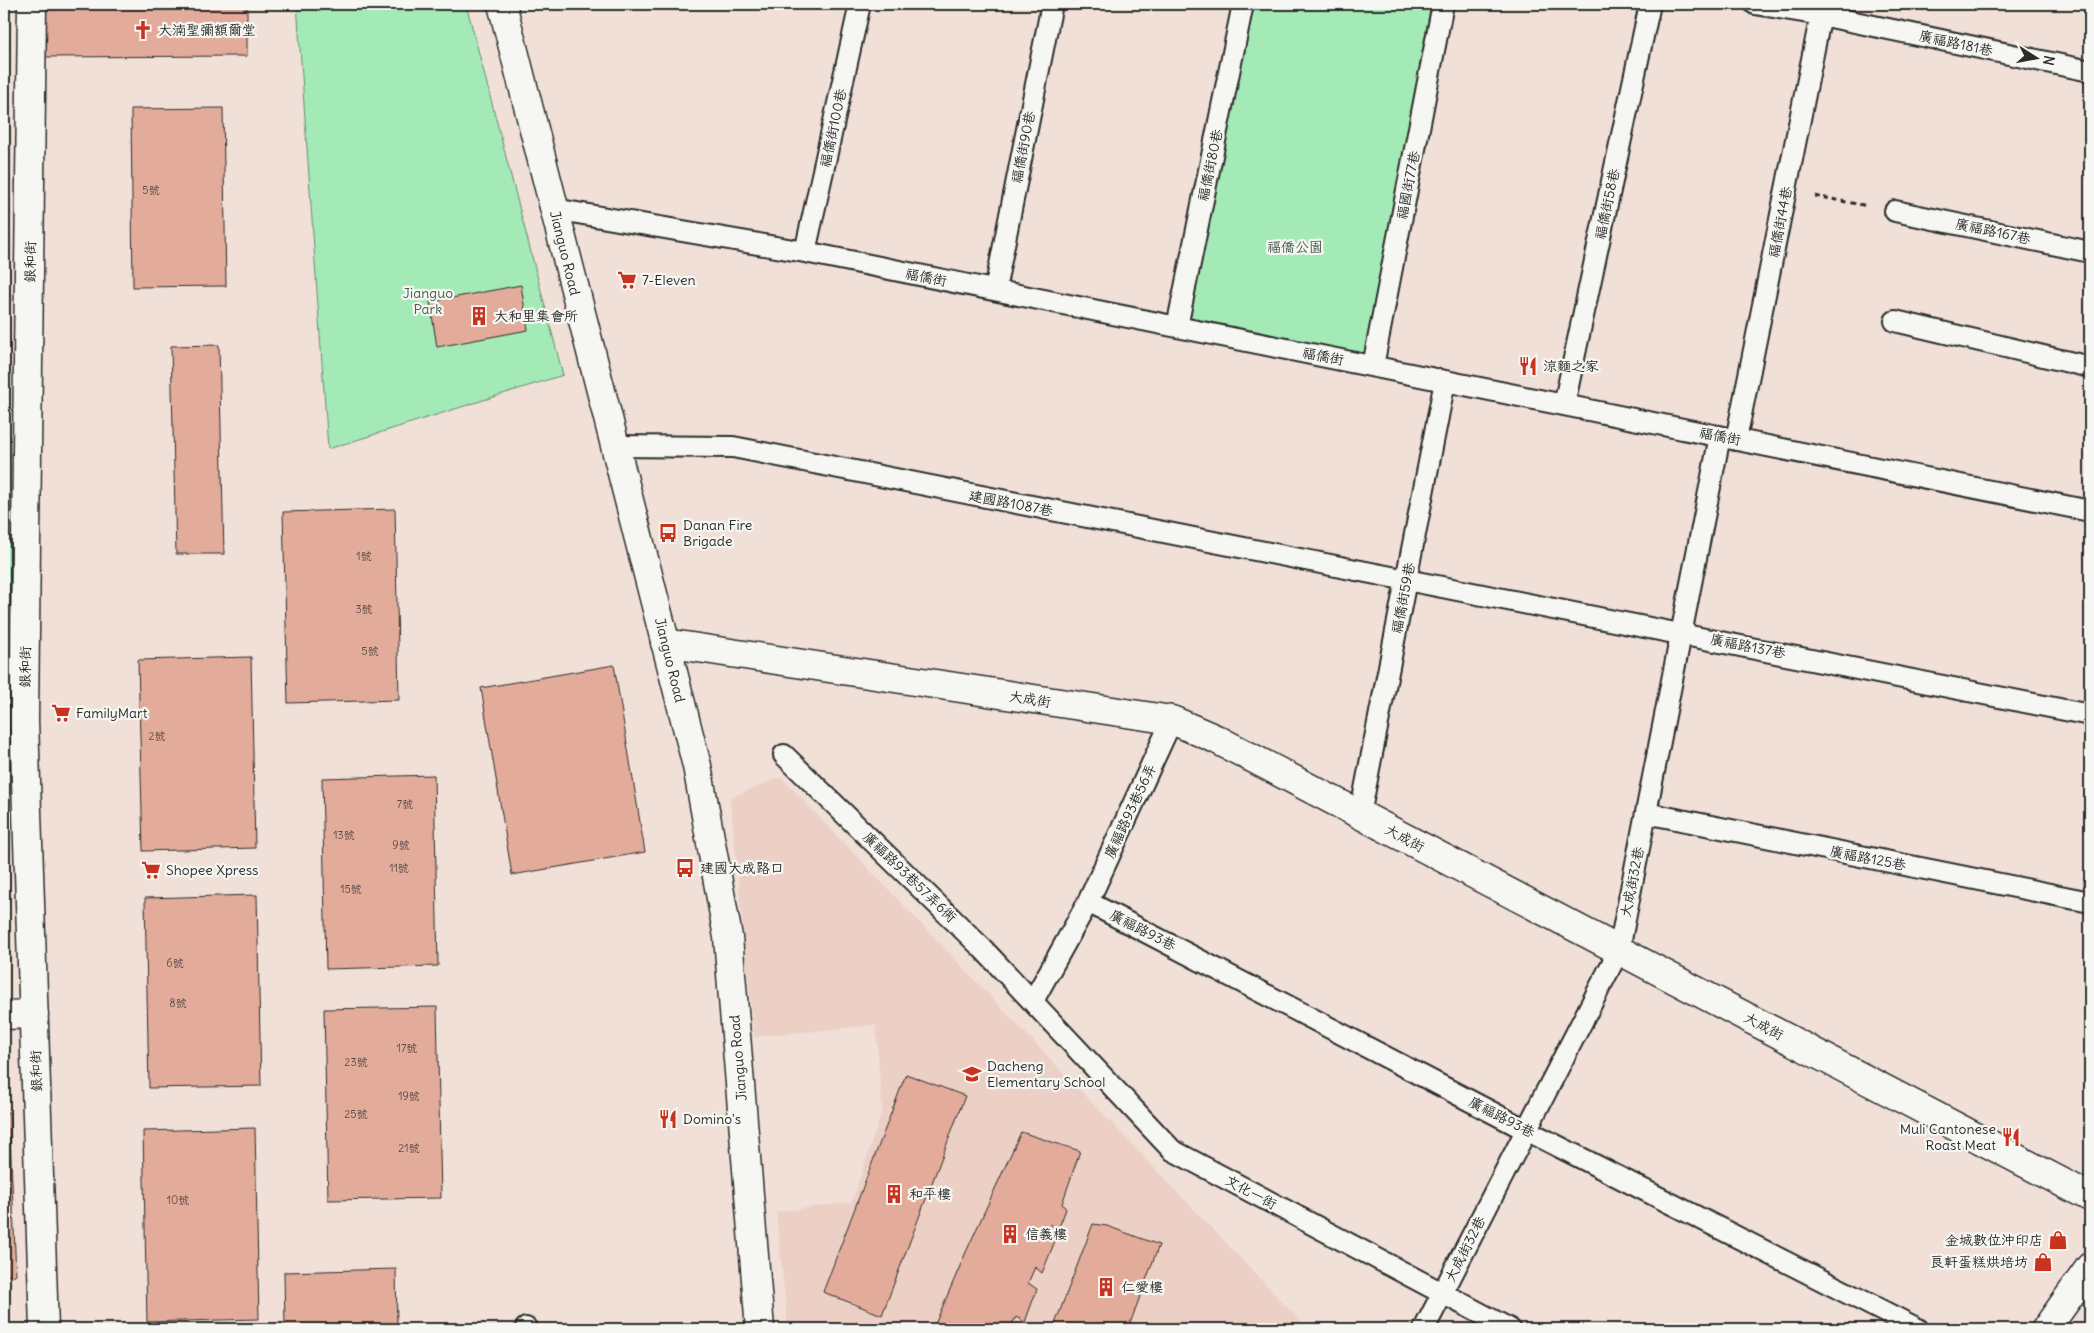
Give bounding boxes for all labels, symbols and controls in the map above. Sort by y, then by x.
church icon: 大湳聖彌額爾堂 [132,19,154,41]
place label: 大湳聖彌額爾堂 [158,21,256,39]
street label: 廣福路181巷 [1917,26,1996,60]
north arrow [2012,32,2062,82]
text: N [2039,54,2059,67]
street label: 福僑街100巷 [816,86,850,169]
street label: 福僑街90巷 [1007,108,1039,185]
street label: 福僑街80巷 [1194,126,1227,203]
street label: 福國街77巷 [1393,148,1424,221]
street label: 福僑街58巷 [1591,166,1624,241]
house number: 5號 [142,183,160,197]
street label: 福僑街44巷 [1764,184,1796,259]
street label: Jianguo Road [546,209,584,297]
street label: 廣福路167巷 [1954,214,2033,248]
park label: 福僑公園 [1267,238,1323,256]
street label: 銀和街 [21,241,39,283]
street label: 福僑街 [904,264,948,290]
supermarket icon: 7-Eleven [616,269,638,291]
place label: 7-Eleven [642,271,696,289]
park label: Jianguo Park [403,284,453,318]
building icon: 大和里集會所 [468,305,490,327]
place label: 大和里集會所 [494,307,578,325]
street label: 福僑街 [1301,343,1345,369]
restaurant icon: 涼麵之家 [1517,355,1539,377]
place label: 涼麵之家 [1543,357,1599,375]
street label: 福僑街 [1698,423,1742,449]
street label: 建國路1087巷 [967,486,1056,520]
place label: Danan Fire Brigade [683,516,752,550]
bus stop icon: Danan Fire Brigade [657,522,679,544]
house number: 1號 [356,549,372,563]
street label: 福僑街59巷 [1387,560,1419,635]
house number: 3號 [355,602,373,616]
street label: Jianguo Road [651,616,689,704]
street label: 廣福路137巷 [1709,630,1788,662]
house number: 5號 [361,644,379,658]
street label: 銀和街 [16,646,34,688]
street label: 大成街 [1008,687,1052,711]
supermarket icon: FamilyMart [50,702,72,724]
place label: FamilyMart [76,704,148,722]
house number: 2號 [148,729,166,743]
street label: 廣福路93巷56弄 [1100,761,1160,861]
house number: 7號 [397,797,413,811]
street label: 大成街 [1382,820,1428,856]
house number: 13號 [333,828,355,842]
street label: 廣福路93巷57弄6衖 [860,828,960,926]
house number: 9號 [392,838,410,852]
street label: 廣福路125巷 [1828,842,1909,874]
street label: 大成街32巷 [1616,844,1648,919]
bus stop icon: 建國大成路口 [674,857,696,879]
supermarket icon: Shopee Xpress [140,859,162,881]
place label: 建國大成路口 [700,859,784,877]
place label: Shopee Xpress [166,861,258,879]
house number: 11號 [389,861,409,875]
house number: 15號 [340,882,362,896]
street label: 廣福路93巷 [1107,906,1180,955]
house number: 6號 [166,956,184,970]
house number: 8號 [169,996,187,1010]
street label: 大成街 [1741,1008,1787,1044]
street label: Jianguo Road [725,1014,751,1102]
house number: 17號 [397,1041,417,1055]
street label: 銀和街 [26,1050,46,1092]
house number: 23號 [344,1055,368,1069]
place label: Dacheng Elementary School [987,1057,1105,1091]
school or university icon: Dacheng Elementary School [961,1063,983,1085]
house number: 19號 [398,1089,420,1103]
street label: 廣福路93巷 [1466,1093,1539,1142]
house number: 25號 [344,1107,368,1121]
restaurant icon: Domino's [657,1108,679,1130]
place label: Domino's [683,1110,741,1128]
place label: Muli Cantonese Roast Meat [1900,1120,1996,1154]
restaurant icon: Muli Cantonese Roast Meat [2000,1126,2022,1148]
house number: 21號 [398,1141,420,1155]
street label: 文化一街 [1222,1171,1280,1213]
building icon: 和平樓 [883,1183,905,1205]
place label: 和平樓 [909,1185,951,1203]
house number: 10號 [167,1193,189,1207]
street label: 大成街32巷 [1441,1212,1490,1285]
building icon: 信義樓 [999,1223,1021,1245]
place label: 信義樓 [1025,1225,1067,1243]
shop icon: 金城數位沖印店 [2047,1229,2069,1251]
place label: 金城數位沖印店 [1945,1231,2043,1249]
shop icon: 良軒蛋糕烘培坊 [2032,1251,2054,1273]
place label: 良軒蛋糕烘培坊 [1930,1253,2028,1271]
building icon: 仁愛樓 [1095,1276,1117,1298]
place label: 仁愛樓 [1121,1278,1163,1296]

